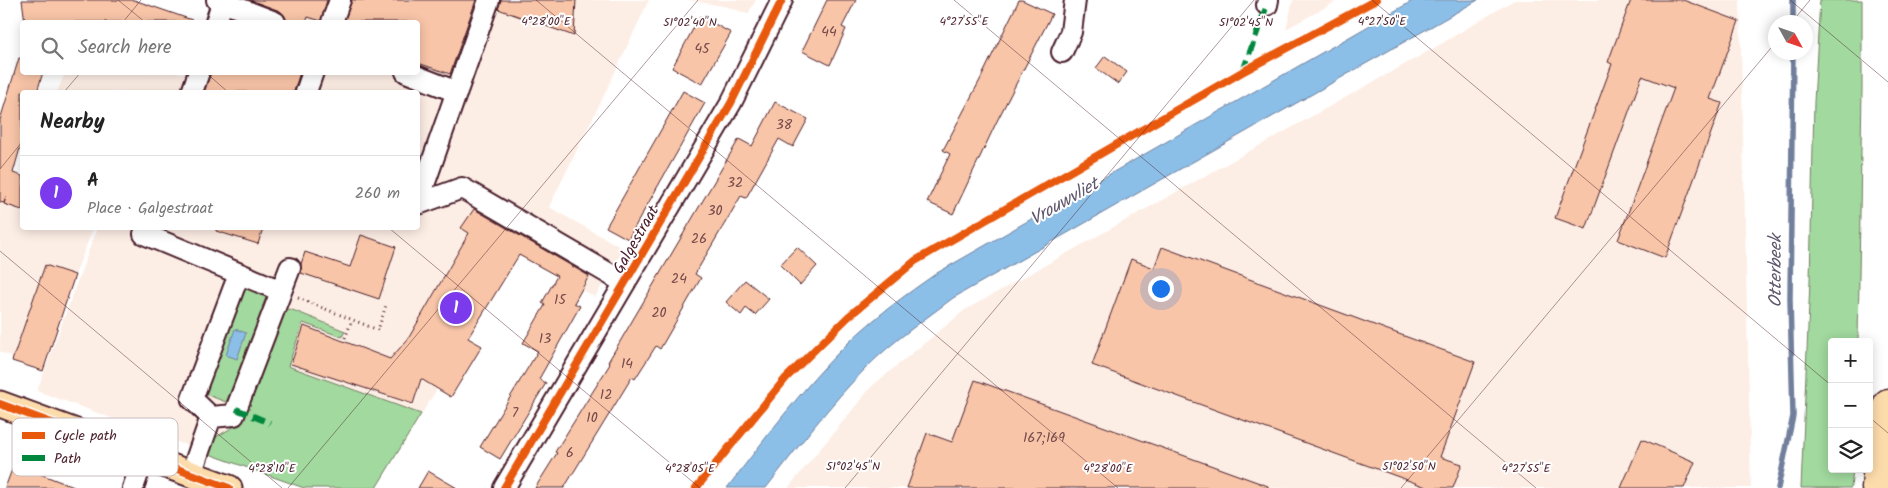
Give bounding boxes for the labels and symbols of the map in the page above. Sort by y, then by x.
text: 4°28'00"E [521,12,572,31]
text: 4°27'55"E [940,12,989,31]
text: 4°27'50"E [1358,12,1407,31]
text: 51°02'40"N [663,13,717,32]
text: 51°02'45"N [1219,13,1273,32]
north arrow [1768,15,1813,60]
house number: 44 [821,21,837,43]
house number: 45 [694,38,711,60]
house number: 38 [776,114,793,136]
water label: Vrouwvliet [1025,169,1107,234]
house number: 32 [727,172,743,194]
street label: Galgestraat [607,200,666,279]
house number: 30 [708,200,723,222]
house number: 26 [691,228,707,250]
water label: Otterbeek [1762,232,1791,308]
house number: 24 [671,268,687,290]
your location [1148,276,1174,302]
pin: 1 [440,289,472,327]
house number: 15 [554,289,567,311]
house number: 20 [651,302,667,324]
house number: 13 [539,328,551,350]
house number: 14 [621,353,633,375]
house number: 12 [600,384,612,406]
house number: 7 [512,402,519,424]
house number: 10 [586,407,598,429]
legend [12,418,178,476]
text: Cycle path [54,425,117,447]
house number: 167;169 [1023,427,1065,449]
house number: 6 [566,442,574,464]
text: Path [54,448,81,470]
text: 51°02'45"N [826,457,880,476]
text: 51°02'50"N [1382,457,1436,476]
text: 4°28'10"E [248,459,297,478]
text: 4°28'05"E [665,459,716,478]
text: 4°28'00"E [1083,459,1134,478]
text: 4°27'55"E [1502,459,1551,478]

